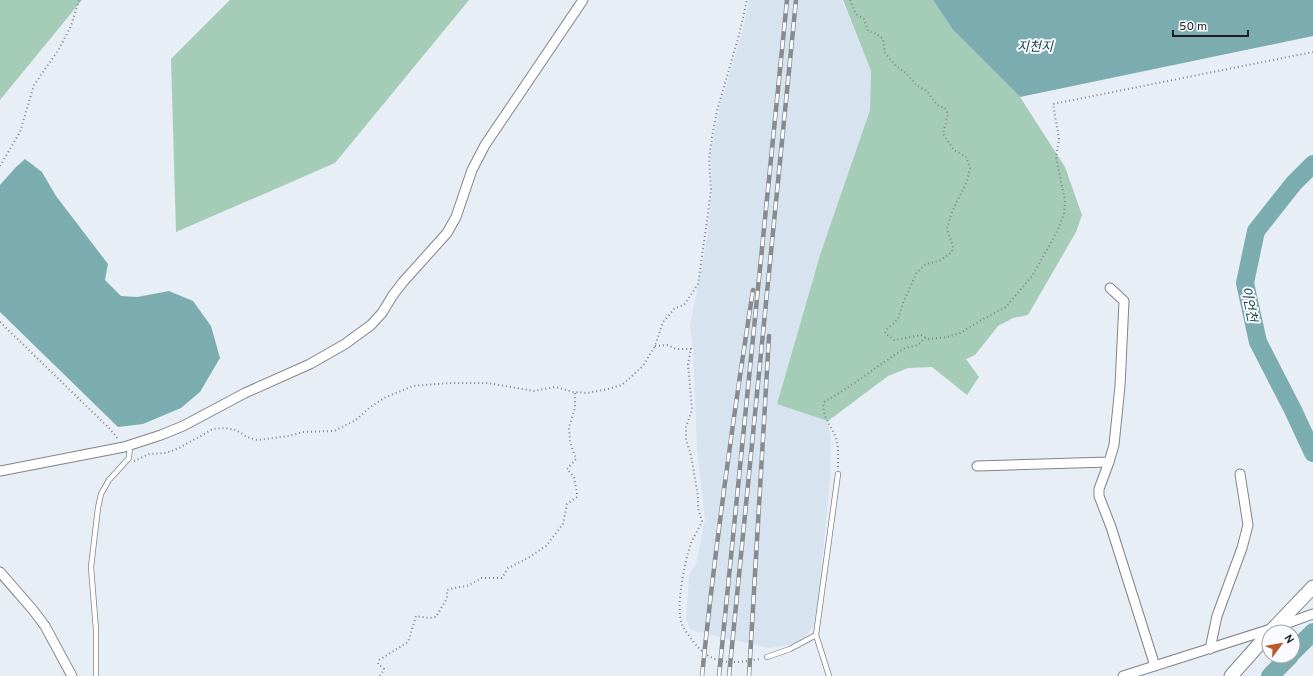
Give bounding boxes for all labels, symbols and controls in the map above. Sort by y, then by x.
scale bar [1173,12,1248,38]
text: 50 m [1179,19,1207,35]
water label: 지천지 [1017,40,1054,56]
water label: 이언천 [1237,285,1260,325]
north arrow [1261,624,1301,664]
text: N [1281,632,1297,646]

